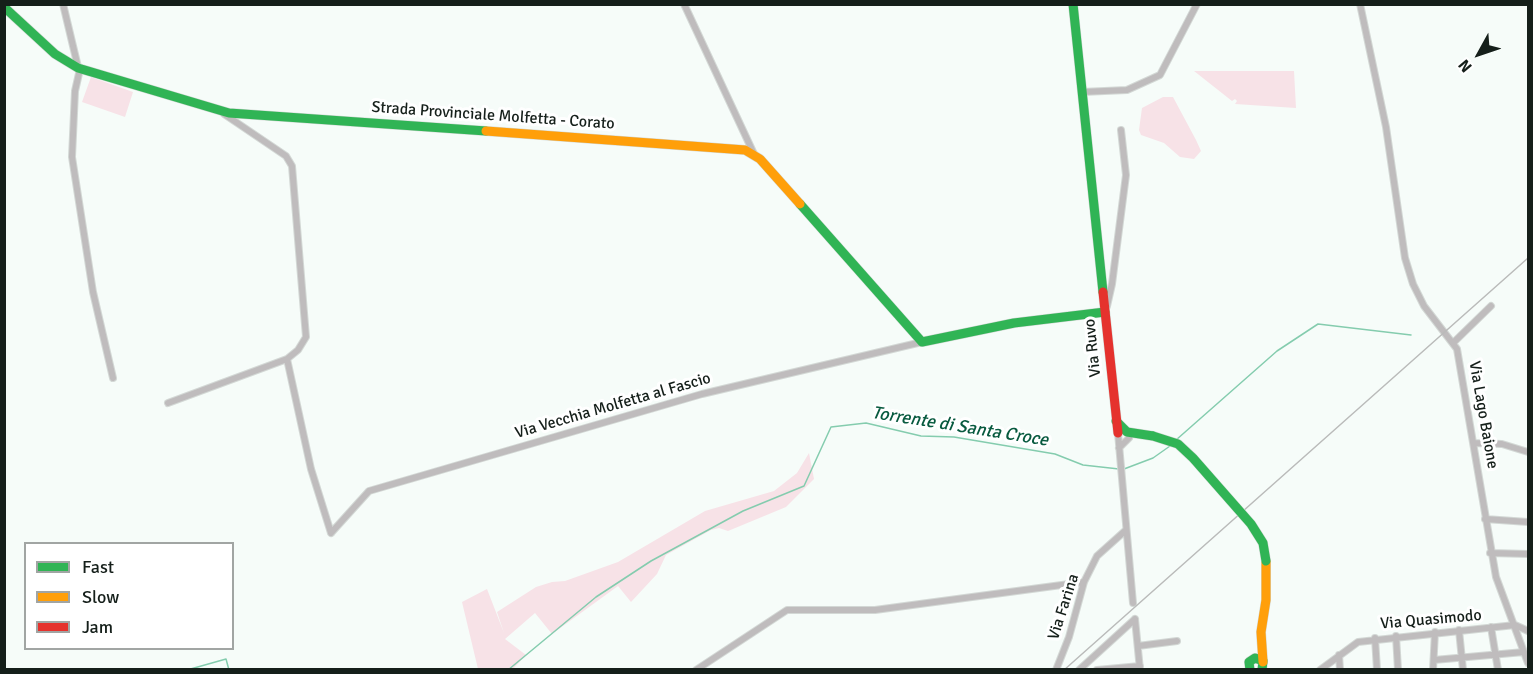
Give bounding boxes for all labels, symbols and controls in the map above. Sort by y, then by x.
north arrow [1449,24,1509,84]
text: N [1454,55,1476,76]
street label: Strada Provinciale Molfetta - Corato [371,98,615,134]
street label: Via Ruvo [1080,318,1106,378]
street label: Via Lago Baione [1464,360,1502,470]
street label: Via Vecchia Molfetta al Fascio [513,369,713,443]
water label: Torrente di Santa Croce [870,402,1050,452]
legend [24,542,234,650]
text: Fast [82,556,114,578]
street label: Via Farina [1044,571,1084,643]
text: Slow [82,586,119,608]
street label: Via Quasimodo [1380,606,1482,634]
text: Jam [82,616,113,638]

